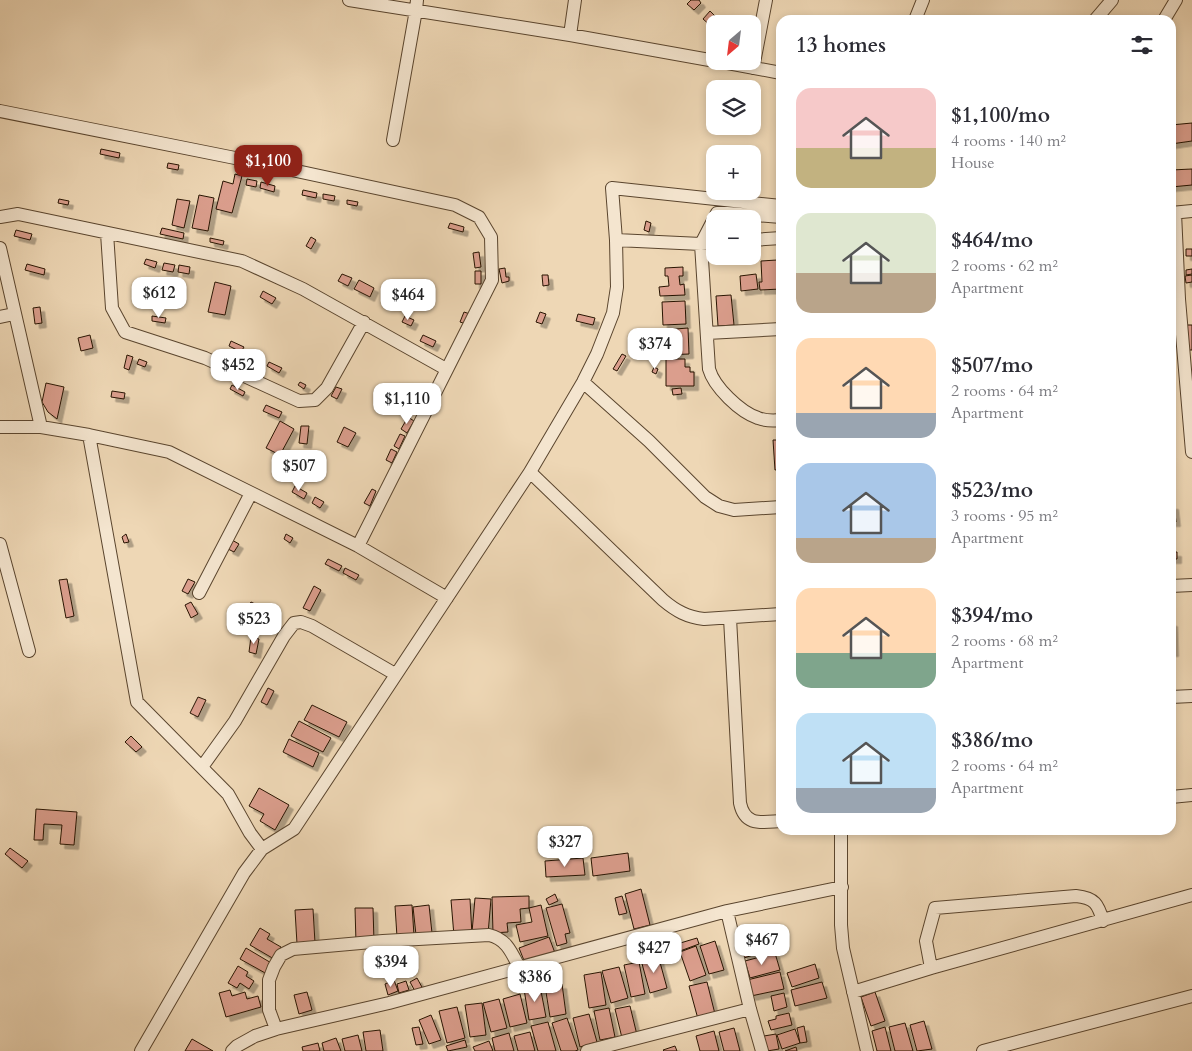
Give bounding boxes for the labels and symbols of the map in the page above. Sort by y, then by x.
north arrow [706,15,761,70]
pin: $1,100 [227,144,309,187]
pin: $612 [129,276,189,319]
pin: $464 [378,278,438,321]
pin: $374 [625,328,685,370]
pin: $452 [208,348,268,391]
pin: $1,110 [366,382,448,425]
pin: $507 [269,450,329,492]
pin: $523 [224,602,284,645]
pin: $327 [535,826,595,868]
pin: $467 [732,924,792,966]
pin: $427 [624,932,684,974]
pin: $394 [361,946,421,988]
pin: $386 [505,960,565,1003]

